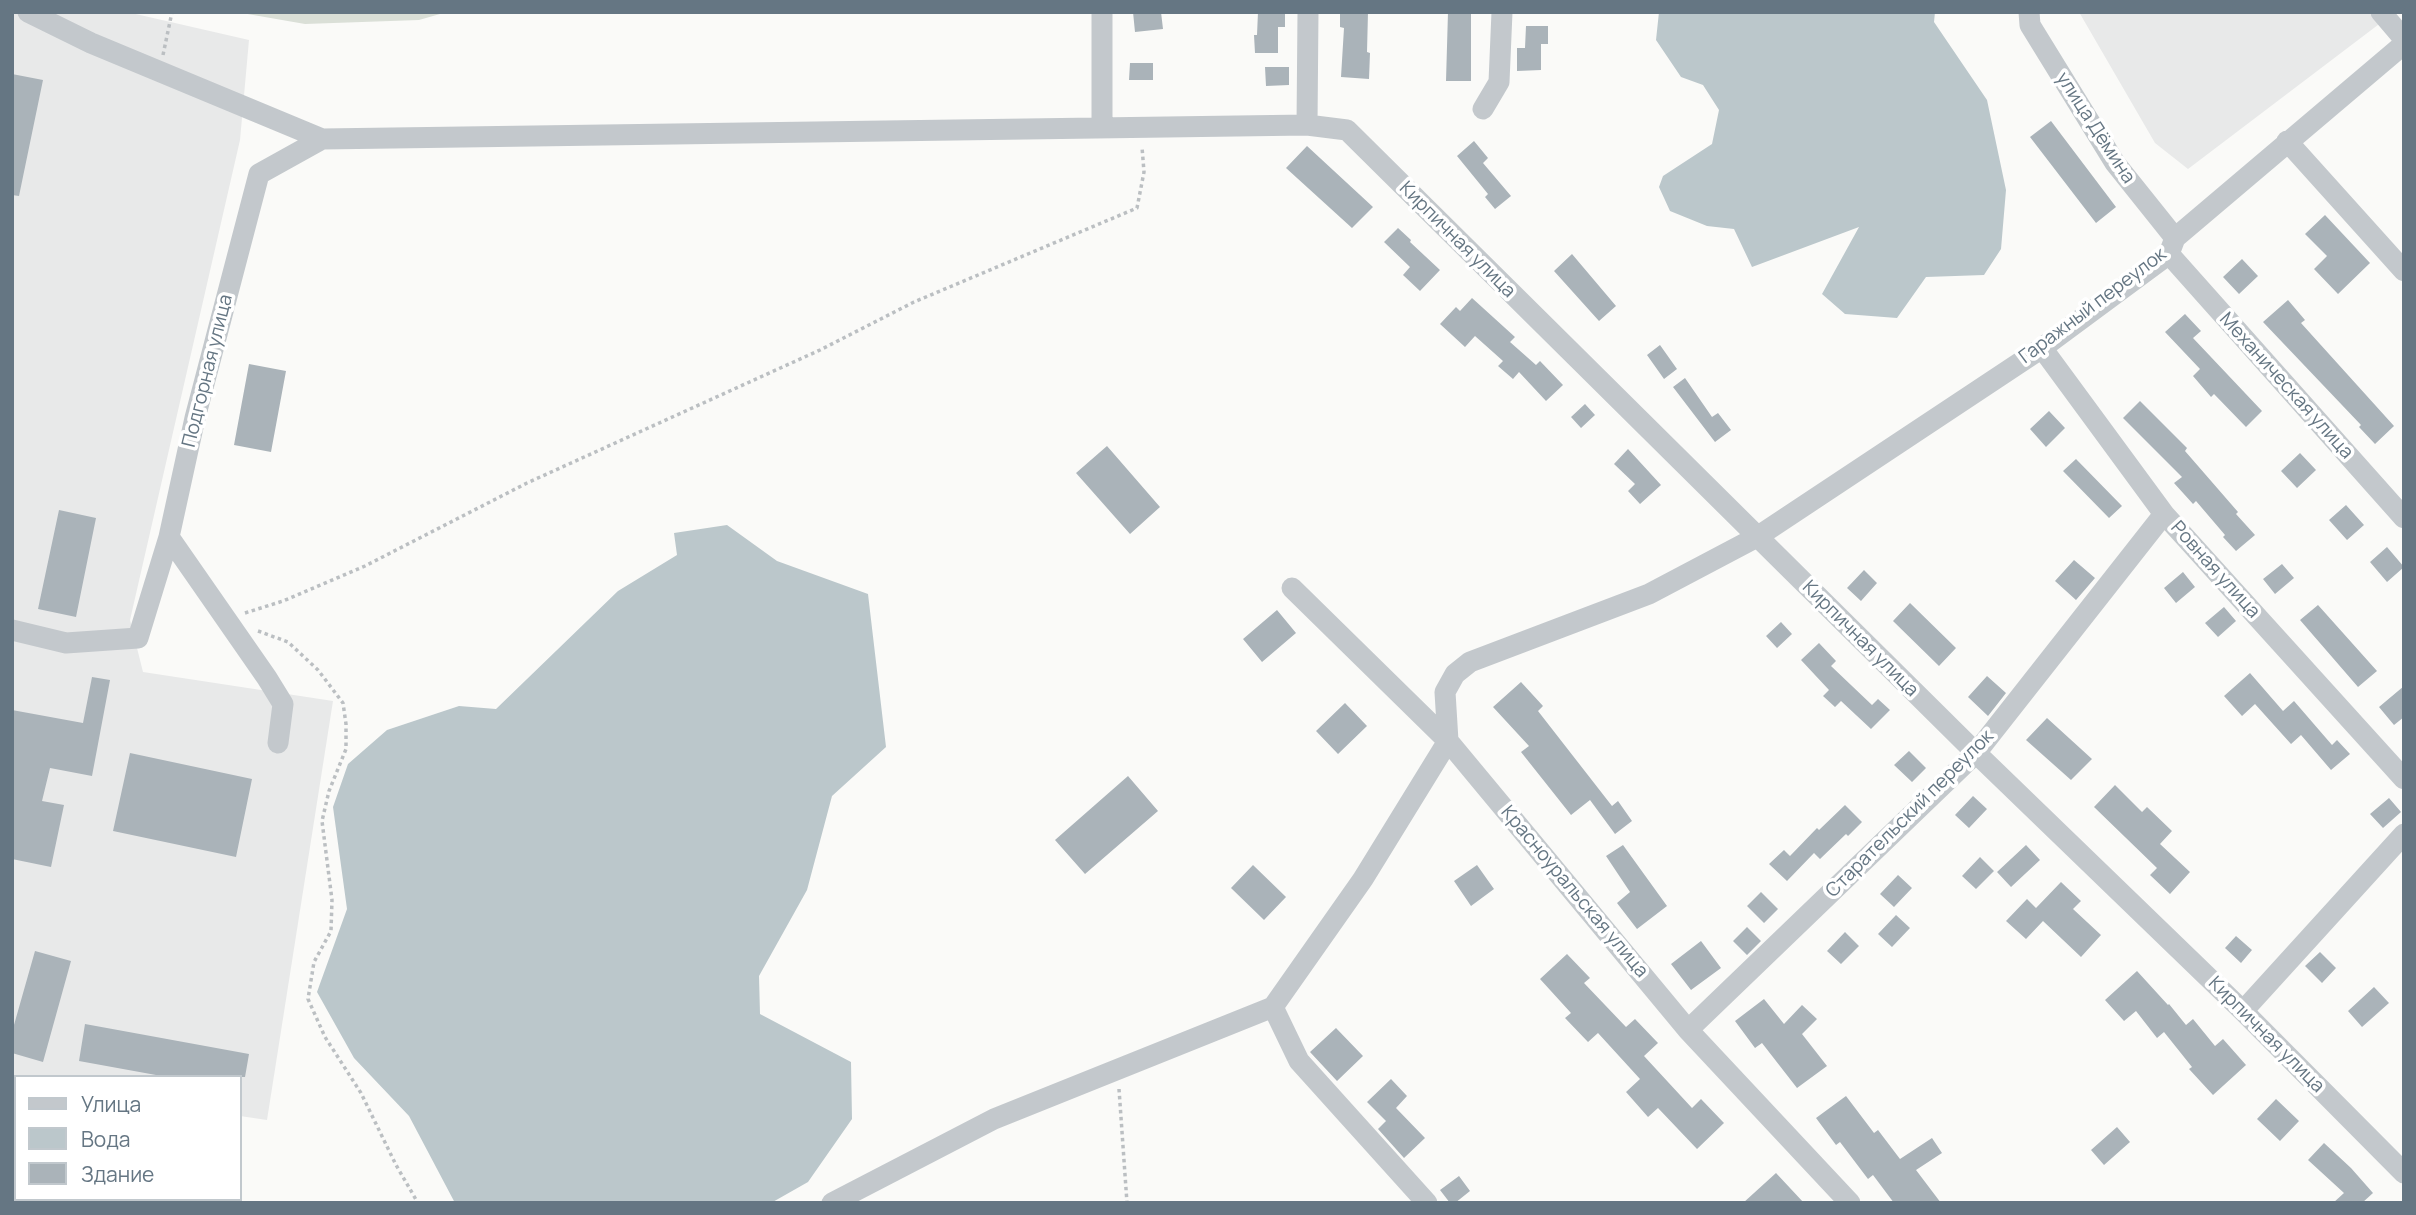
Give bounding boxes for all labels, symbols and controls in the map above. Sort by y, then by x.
street label: улица Дёмина [2051,68,2139,188]
street label: Кирпичная улица [1394,177,1520,303]
street label: Гаражный переулок [2015,243,2171,369]
street label: Подгорная улица [178,292,238,450]
street label: Механическая улица [2214,308,2358,464]
street label: Ровная улица [2165,517,2265,623]
street label: Кирпичная улица [1797,576,1923,702]
street label: Старательский переулок [1821,725,1999,903]
street label: Красноуральская улица [1496,802,1652,982]
street label: Кирпичная улица [2203,972,2329,1098]
legend [14,1075,242,1201]
text: Улица [81,1090,141,1118]
text: Вода [81,1125,131,1153]
text: Здание [81,1160,154,1188]

